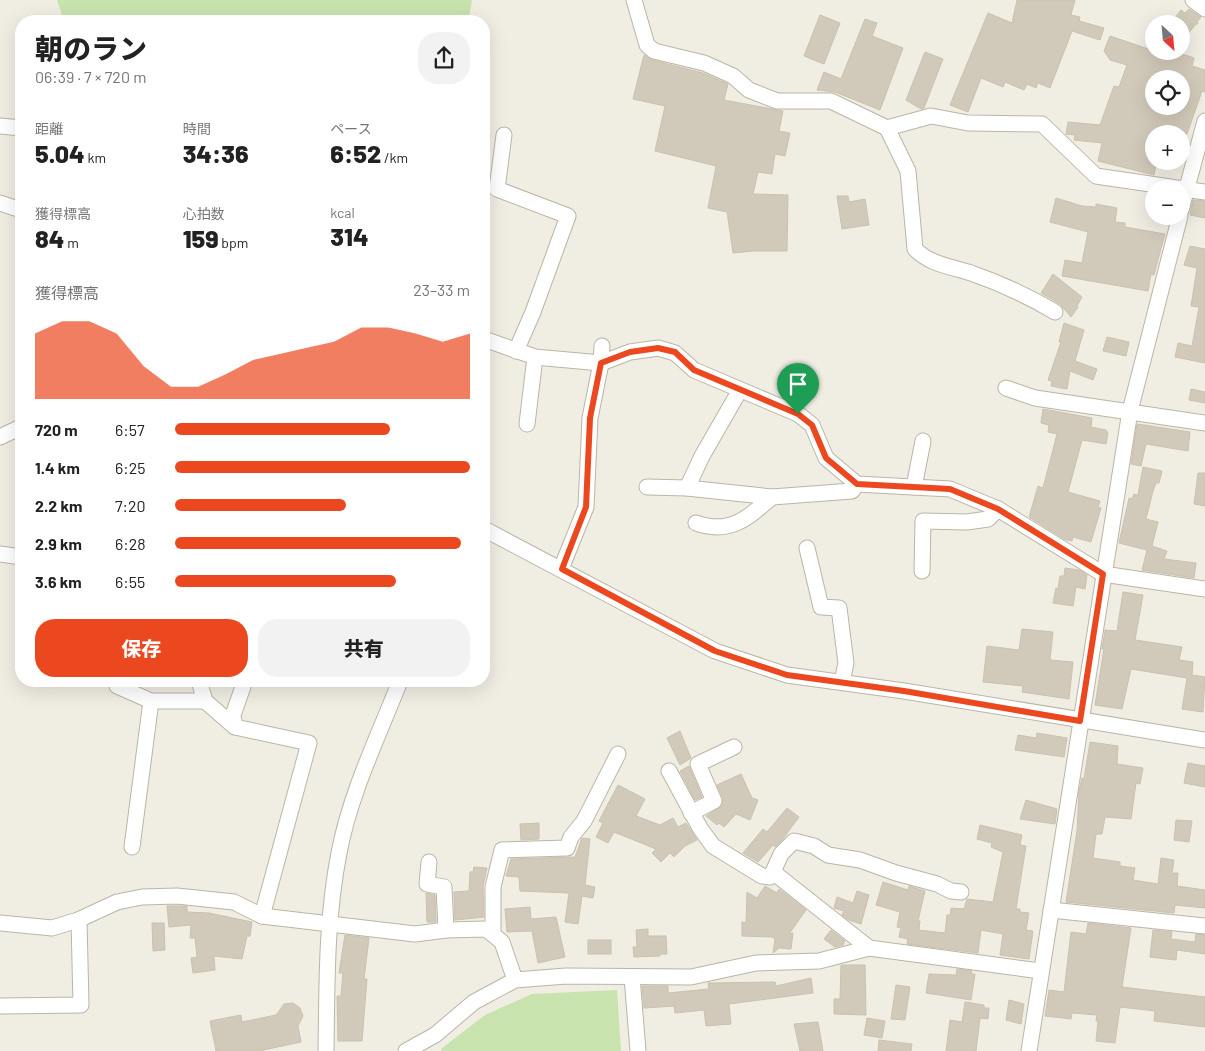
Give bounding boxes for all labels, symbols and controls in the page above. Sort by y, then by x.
north arrow [1145,15,1190,60]
map controls [1145,15,1190,225]
text: 朝のラン [35,31,147,65]
button: share [418,32,470,84]
text: 06:39 · 7 × 720 m [35,67,146,86]
button: locate [1145,70,1190,115]
text: 距離 [35,120,63,137]
text: 時間 [183,120,211,137]
text: ペース [330,120,372,137]
button: + [1145,125,1190,170]
text: 5.04 [35,138,85,168]
text: 34:36 [183,138,249,168]
text: 6:52 [330,138,381,168]
text: km [85,149,106,166]
text: /km [381,149,408,166]
button: − [1145,180,1190,225]
text: kcal [330,204,355,221]
text: 獲得標高 [35,205,91,222]
text: 心拍数 [183,205,225,222]
text: 314 [330,221,368,251]
text: 84 [35,223,64,253]
text: 159 [183,223,219,253]
text: m [64,234,79,251]
text: bpm [219,234,248,251]
text: 23–33 m [413,280,470,299]
text: 獲得標高 [35,283,99,302]
pin [777,363,819,414]
icon: arrive [784,370,812,398]
text: 720 m [35,420,78,439]
text: 6:57 [115,420,144,439]
text: 1.4 km [35,458,80,477]
text: 6:25 [115,458,145,477]
text: 2.2 km [35,496,82,515]
text: 7:20 [115,496,146,515]
text: 2.9 km [35,534,82,553]
text: 6:28 [115,534,146,553]
text: 3.6 km [35,572,82,591]
text: 6:55 [115,572,145,591]
button: 保存 [35,619,248,677]
button: 共有 [258,619,470,677]

